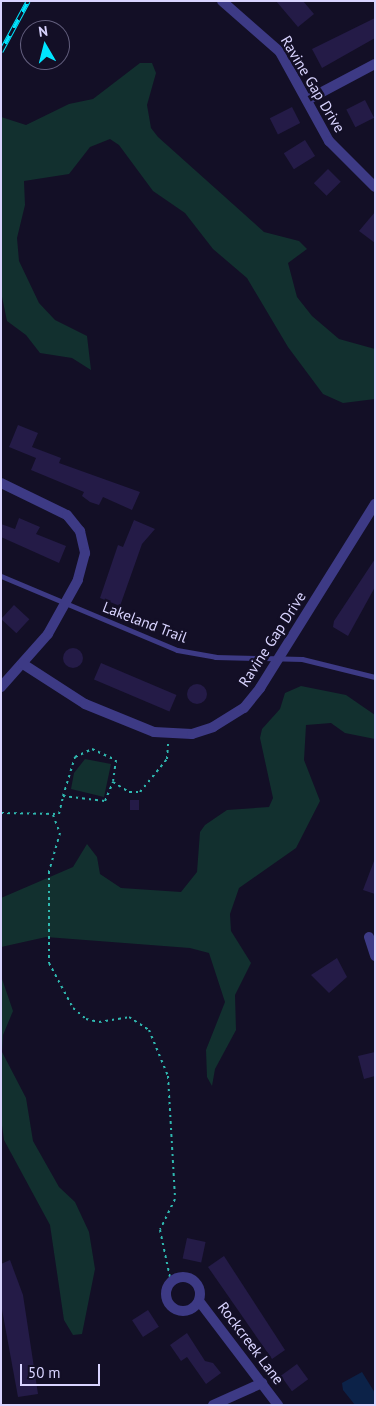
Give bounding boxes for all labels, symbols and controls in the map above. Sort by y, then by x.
north arrow [20,20,70,70]
text: N [37,22,49,41]
street label: Ravine Gap Drive [277,32,349,136]
street label: Ravine Gap Drive [235,588,309,690]
street label: Lakeland Trail [100,598,190,646]
street label: Rockcreek Lane [214,1298,288,1388]
scale bar [22,1354,102,1386]
text: 50 m [28,1363,61,1382]

